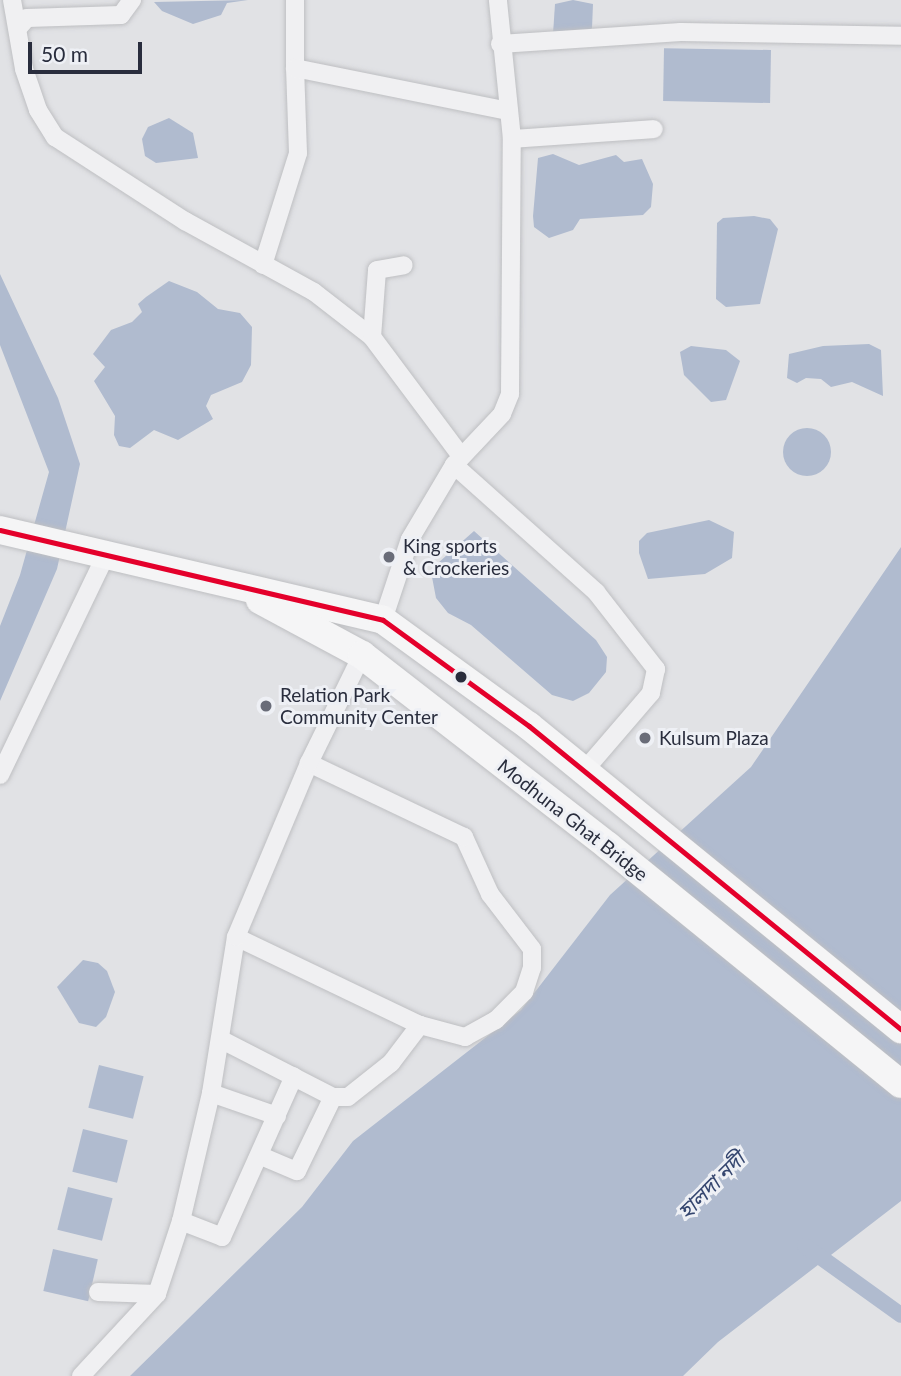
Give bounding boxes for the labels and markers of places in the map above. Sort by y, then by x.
place label: King sports & Crockeries [403,535,509,579]
marker: King sports & Crockeries [381,549,397,565]
unlabelled marker [454,670,468,684]
place label: Relation Park Community Center [280,684,438,728]
marker: Relation Park Community Center [258,698,274,714]
place label: Kulsum Plaza [659,727,769,749]
marker: Kulsum Plaza [637,730,653,746]

